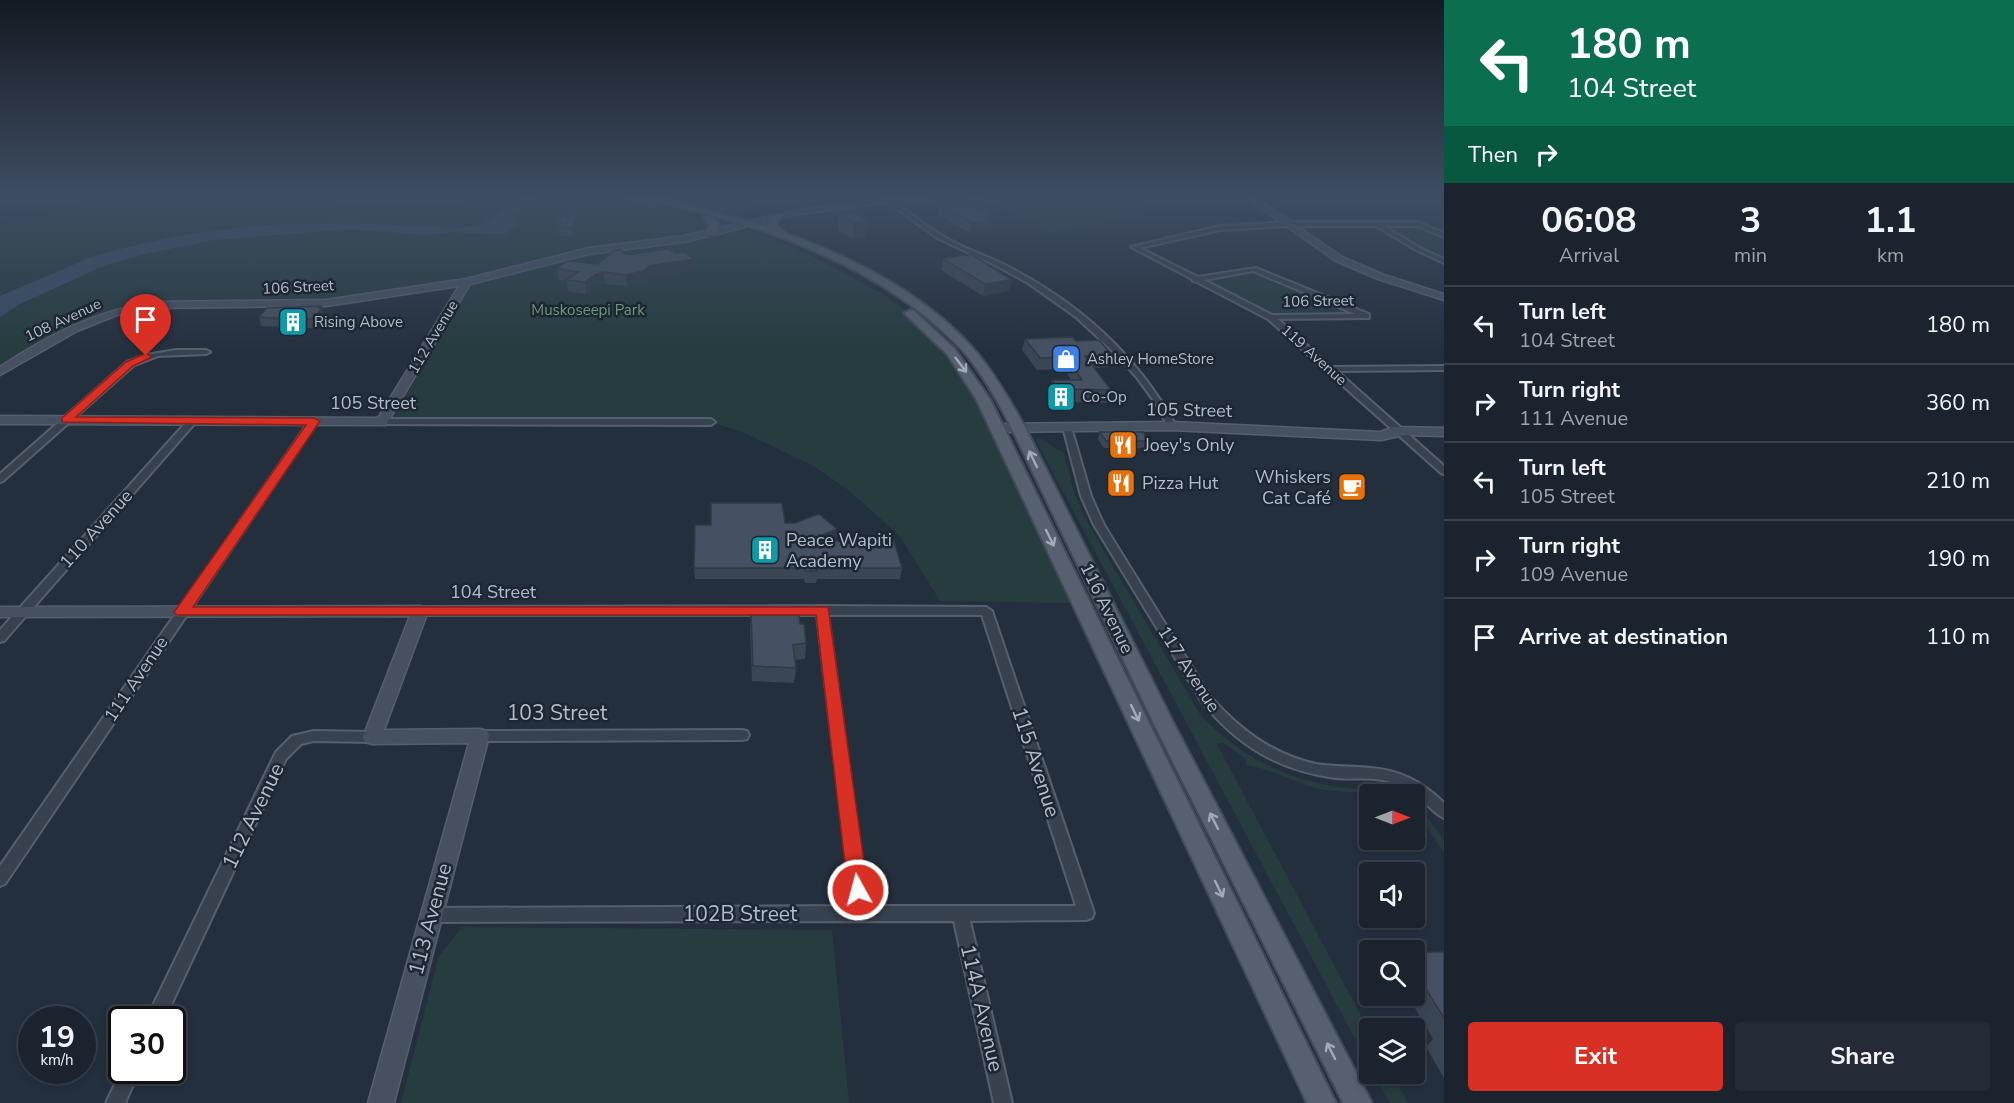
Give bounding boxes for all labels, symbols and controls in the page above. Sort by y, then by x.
text: 180 m [1567,16,1691,73]
icon: left [1468,24,1546,102]
text: 104 Street [1567,70,1696,107]
icon: right [1530,138,1563,171]
text: Then [1468,140,1518,170]
text: 06:08 [1541,196,1637,245]
text: 3 [1740,196,1761,245]
text: 1.1 [1864,196,1917,245]
text: Arrival [1559,242,1619,269]
text: min [1734,242,1767,269]
text: km [1877,242,1904,269]
street label: 106 Street [262,275,335,299]
street label: 106 Street [1282,290,1355,312]
street label: 108 Avenue [22,294,104,346]
pin [120,294,171,356]
street label: 112 Avenue [403,297,463,377]
text: Turn left [1519,297,1606,327]
park label: Muskoseepi Park [531,300,645,320]
icon: arrive [129,303,162,336]
building icon: Rising Above [277,306,309,338]
icon: left [1468,309,1501,342]
text: 180 m [1926,310,1990,340]
place label: Rising Above [314,312,403,332]
street label: 119 Avenue [1277,320,1351,390]
text: 104 Street [1519,327,1615,354]
shop icon: Ashley HomeStore [1050,343,1082,375]
place label: Ashley HomeStore [1087,349,1214,369]
one-way arrow [954,356,967,372]
text: Turn right [1519,375,1620,405]
building icon: Co-Op [1045,381,1077,413]
place label: Co-Op [1082,387,1127,407]
icon: right [1468,387,1501,420]
text: 360 m [1926,388,1990,418]
street label: 105 Street [330,391,417,415]
street label: 105 Street [1146,397,1233,423]
text: 111 Avenue [1519,405,1628,432]
restaurant icon: Joey's Only [1107,429,1139,461]
place label: Joey's Only [1143,433,1235,457]
one-way arrow [1027,450,1039,468]
text: Turn left [1519,453,1606,483]
place label: Whiskers Cat Café [1255,465,1331,510]
icon: left [1468,465,1501,498]
text: 210 m [1926,466,1990,496]
restaurant icon: Pizza Hut [1105,467,1137,499]
place label: Pizza Hut [1142,471,1219,495]
cafe icon: Whiskers Cat Café [1336,471,1368,503]
text: 105 Street [1519,483,1615,510]
street label: 110 Avenue [54,484,138,574]
place label: Peace Wapiti Academy [786,528,892,573]
one-way arrow [1045,528,1057,546]
text: Turn right [1519,531,1620,561]
building icon: Peace Wapiti Academy [749,534,781,566]
icon: right [1468,543,1501,576]
text: 190 m [1926,544,1990,574]
street label: 116 Avenue [1075,559,1139,657]
text: 109 Avenue [1519,561,1628,588]
street label: 104 Street [450,580,537,604]
street label: 117 Avenue [1152,621,1226,717]
icon: arrive [1468,621,1501,654]
text: Arrive at destination [1519,622,1728,652]
text: 110 m [1926,622,1990,652]
street label: 111 Avenue [99,632,173,726]
street label: 103 Street [507,699,608,727]
street label: 115 Avenue [1005,703,1067,821]
one-way arrow [1129,704,1141,722]
street label: 112 Avenue [215,758,291,874]
north arrow [1359,784,1425,850]
map controls [1359,784,1425,1084]
one-way arrow [1207,813,1219,831]
position arrow [826,858,890,922]
street label: 113 Avenue [402,860,458,978]
button: sound [1359,862,1425,928]
one-way arrow [1214,880,1226,898]
street label: 102B Street [683,900,798,928]
button: search [1359,940,1425,1006]
street label: 114A Avenue [954,942,1010,1074]
speed limit sign: 30 [108,1006,186,1084]
text: 19 [39,1017,75,1058]
button: layers [1359,1018,1425,1084]
button: Exit [1468,1022,1723,1091]
button: Share [1735,1022,1990,1091]
one-way arrow [1325,1042,1337,1060]
text: km/h [40,1050,74,1070]

